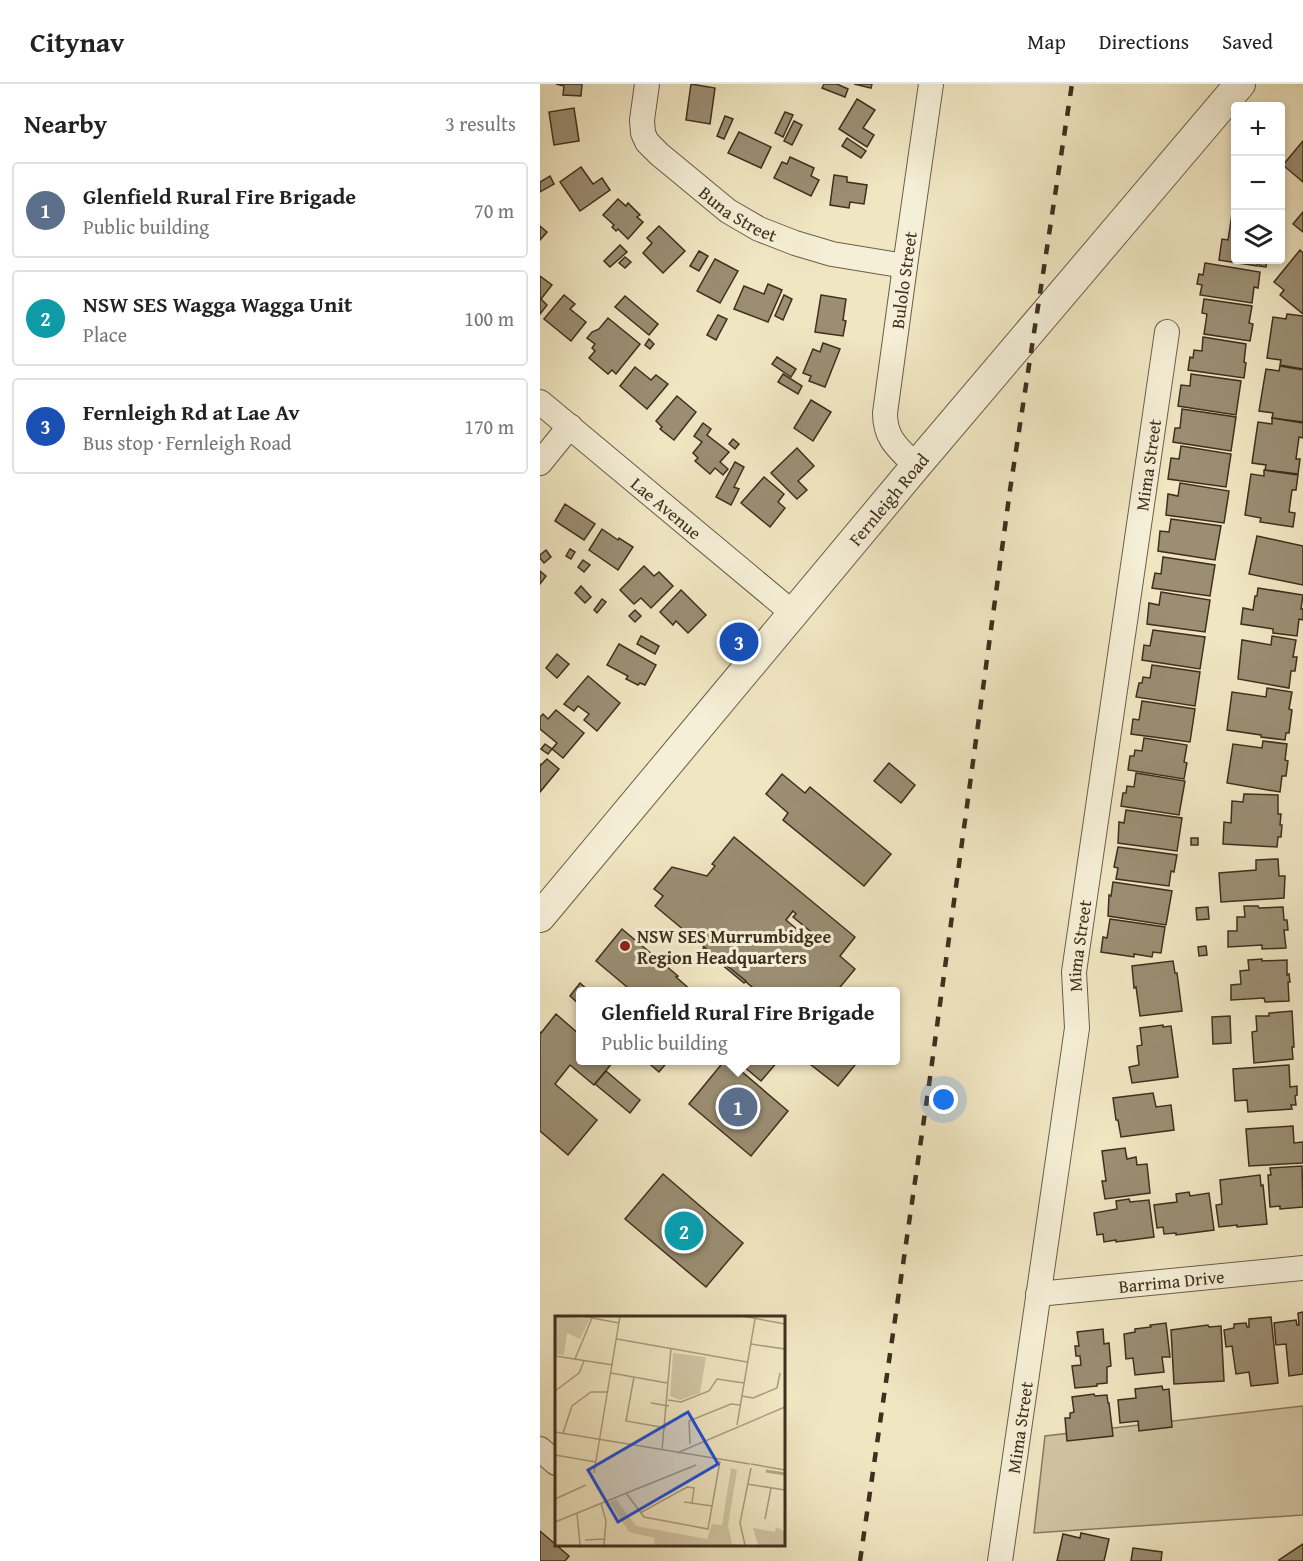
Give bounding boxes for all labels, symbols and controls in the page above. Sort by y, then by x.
text: Citynav [30,21,124,62]
text: Map [1027,26,1066,57]
text: Directions [1099,26,1189,57]
text: Saved [1222,26,1273,57]
map controls [1231,102,1285,264]
button: + [1231,102,1285,156]
text: Nearby [24,104,107,143]
text: 3 results [445,109,516,138]
button: − [1231,156,1285,210]
street label: Buna Street [693,179,782,249]
text: Glenfield Rural Fire Brigade [83,180,356,212]
text: 1 [40,196,51,225]
text: 70 m [474,196,514,225]
button: layers [1231,210,1285,264]
text: Public building [83,212,209,241]
street label: Bulolo Street [883,229,923,330]
text: NSW SES Wagga Wagga Unit [83,288,352,320]
text: 2 [40,304,51,333]
text: 100 m [464,304,514,333]
text: Place [83,320,127,349]
text: Fernleigh Rd at Lae Av [83,396,300,428]
text: 3 [40,412,51,441]
text: 170 m [464,412,514,441]
street label: Mima Street [1128,417,1168,513]
text: Bus stop · Fernleigh Road [83,428,292,457]
street label: Fernleigh Road [842,447,935,551]
street label: Lae Avenue [625,470,708,545]
pin: 3 [720,620,758,664]
street label: Mima Street [1061,897,1098,993]
place label: NSW SES Murrumbidgee Region Headquarters [637,923,831,971]
marker: NSW SES Murrumbidgee Region Headquarters [618,939,632,953]
popup [576,987,900,1065]
text: Glenfield Rural Fire Brigade [601,996,875,1028]
text: Public building [601,1028,728,1057]
pin: 1 [718,1084,758,1130]
your location [929,1085,958,1114]
pin: 2 [664,1208,704,1254]
street label: Barrima Drive [1117,1262,1226,1300]
inset map [555,1316,784,1546]
street label: Mima Street [999,1379,1039,1475]

